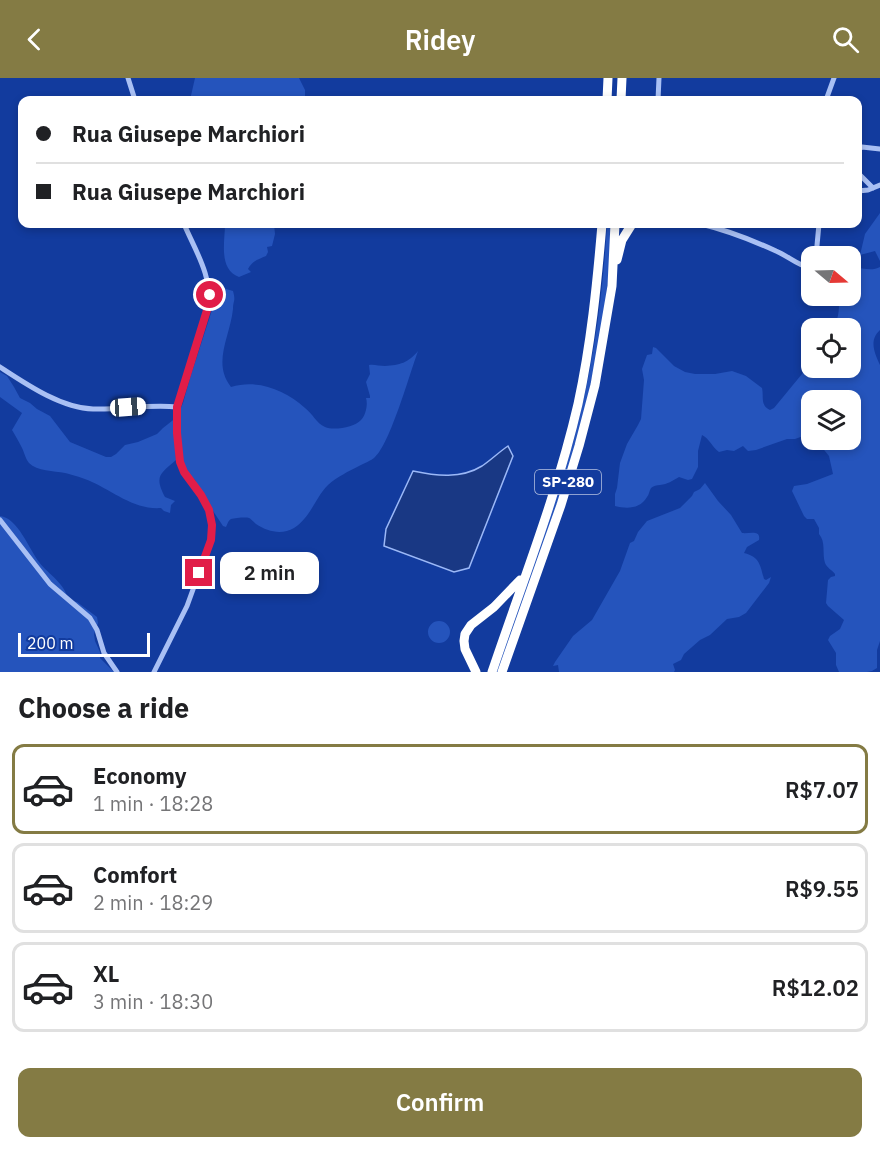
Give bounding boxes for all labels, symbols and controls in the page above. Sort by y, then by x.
text: Ridey [405,22,475,57]
icon: back [18,23,51,56]
icon: search [829,23,862,56]
text: Rua Giusepe Marchiori [72,119,305,148]
text: Rua Giusepe Marchiori [72,177,305,206]
north arrow [801,246,861,306]
map controls [801,246,861,450]
route start [196,281,223,308]
button: locate [801,318,861,378]
button: layers [801,390,861,450]
car [109,397,147,417]
road number: SP-280 [535,470,601,494]
callout: 2 min [220,552,319,594]
route end [185,559,212,586]
text: 2 min [244,559,295,586]
scale bar [18,630,150,658]
text: 200 m [27,633,74,653]
text: Choose a ride [18,690,189,725]
text: Economy [93,761,187,790]
icon: car [21,762,75,816]
text: R$7.07 [785,775,859,804]
text: 1 min · 18:28 [93,790,213,817]
text: Comfort [93,860,177,889]
icon: car [21,861,75,915]
text: R$9.55 [785,874,859,903]
text: 2 min · 18:29 [93,889,213,916]
text: XL [93,959,119,988]
icon: car [21,960,75,1014]
text: R$12.02 [772,973,859,1002]
text: 3 min · 18:30 [93,988,213,1015]
button: Confirm [18,1068,862,1137]

